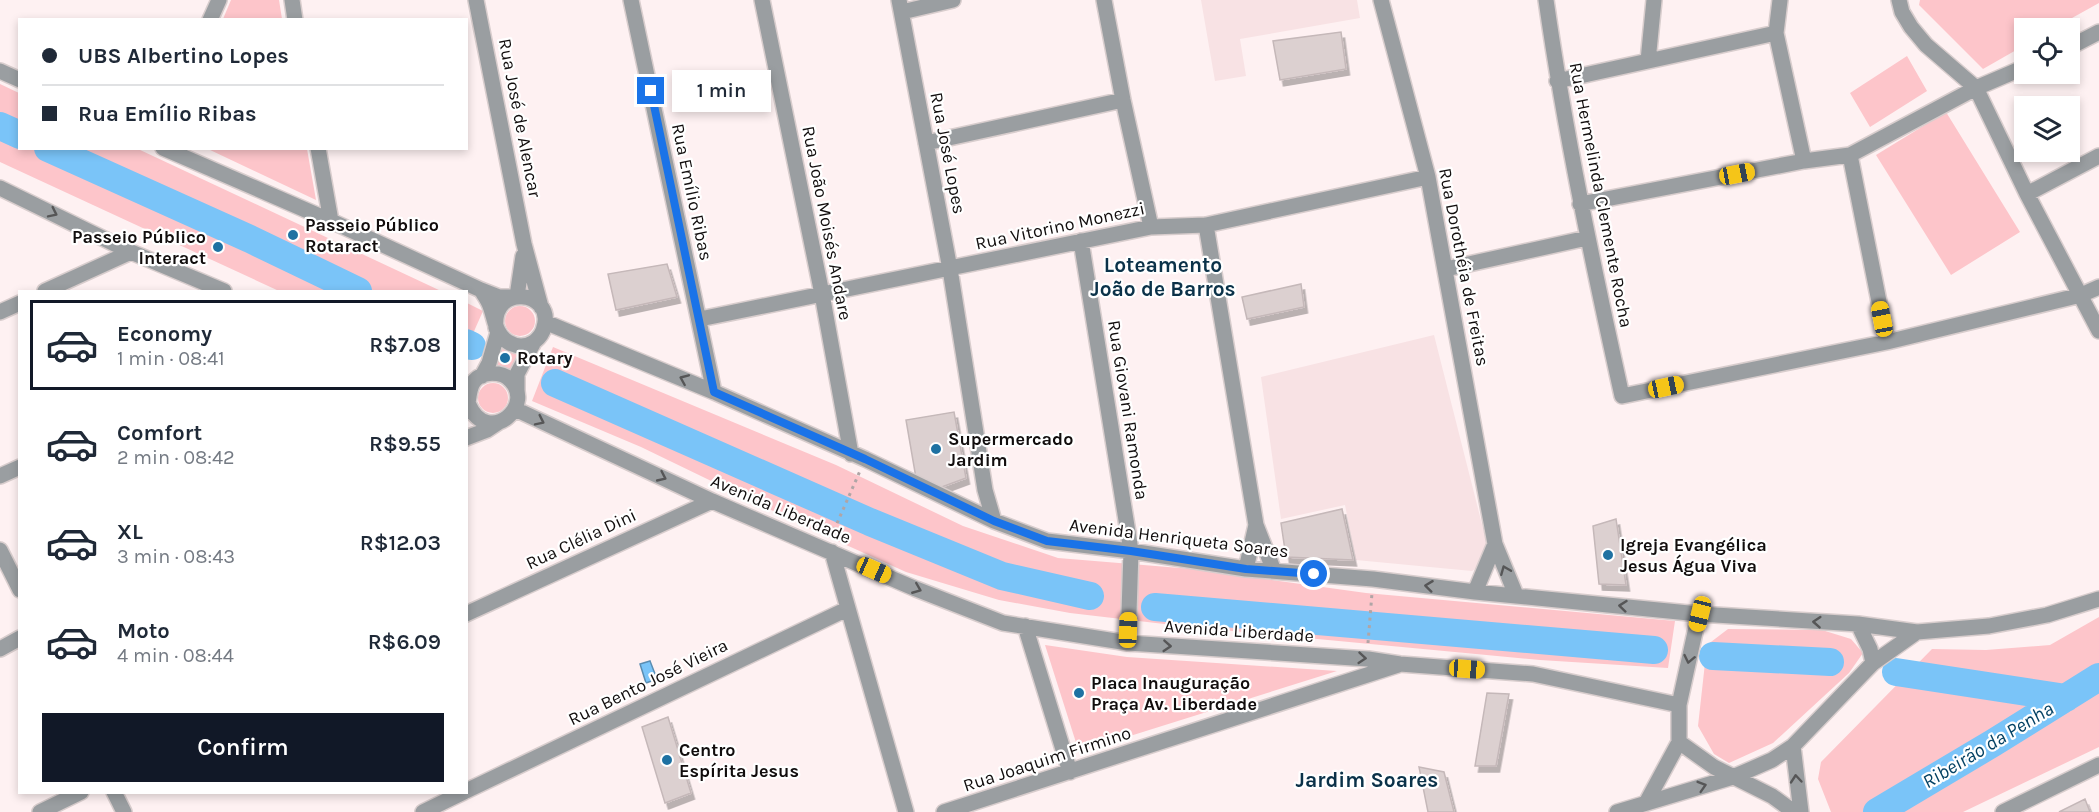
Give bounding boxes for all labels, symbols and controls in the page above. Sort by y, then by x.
map controls [2014,18,2080,162]
button: locate [2014,18,2080,84]
street label: Rua José de Alencar [494,37,546,200]
text: UBS Albertino Lopes [78,43,289,69]
street label: Rua Hermelinda Clemente Rocha [1564,61,1638,329]
callout: 1 min [672,70,771,112]
route end [637,77,664,104]
text: 1 min [697,79,746,102]
street label: Rua José Lopes [925,90,971,216]
button: layers [2014,96,2080,162]
text: Rua Emílio Ribas [78,101,257,127]
street label: Rua Emílio Ribas [667,122,717,262]
street label: Rua João Moisés Andare [797,124,857,322]
car [1718,162,1756,186]
street label: Rua Dorothéia de Freitas [1434,166,1494,368]
street label: Rua Vitorino Monezzi [973,197,1147,255]
one-way arrow [46,206,57,218]
place label: Passeio Público Rotaract [305,214,439,257]
place label: Passeio Público Interact [72,226,206,269]
marker: Passeio Público Rotaract [286,228,300,242]
marker: Passeio Público Interact [211,240,225,254]
district label: Loteamento João de Barros [1090,253,1236,301]
car [1870,300,1894,338]
icon: car [45,318,99,372]
street label: Rua Giovani Ramonda [1103,319,1153,501]
text: Economy [117,321,212,347]
text: R$7.08 [369,332,441,358]
text: 1 min · 08:41 [117,347,225,370]
place label: Rotary [517,347,573,369]
marker: Rotary [498,351,512,365]
one-way arrow [679,374,690,386]
car [1647,374,1685,400]
one-way arrow [533,414,544,425]
icon: car [45,417,99,471]
text: Comfort [117,420,202,446]
place label: Supermercado Jardim [948,428,1073,471]
text: R$9.55 [369,431,441,457]
marker: Supermercado Jardim [929,442,943,456]
text: 2 min · 08:42 [117,446,235,469]
one-way arrow [656,470,667,482]
street label: Avenida Liberdade [708,470,854,548]
street label: Rua Clélia Dini [522,504,640,574]
street label: Avenida Henriqueta Soares [1068,514,1290,562]
icon: car [45,516,99,570]
text: XL [117,519,143,545]
text: R$12.03 [360,530,441,556]
place label: Igreja Evangélica Jesus Água Viva [1620,534,1767,577]
text: 3 min · 08:43 [117,545,235,568]
marker: Igreja Evangélica Jesus Água Viva [1601,548,1615,562]
car [854,554,894,586]
route start [1300,560,1327,587]
one-way arrow [1500,565,1512,576]
one-way arrow [1424,581,1434,593]
one-way arrow [911,582,922,594]
car [1687,594,1713,634]
one-way arrow [1618,600,1628,613]
car [1118,612,1138,648]
icon: car [45,615,99,669]
street label: Avenida Liberdade [1163,615,1315,647]
one-way arrow [1813,615,1822,628]
text: Moto [117,618,170,644]
text: R$6.09 [368,629,441,655]
street label: Rua Bento José Vieira [565,634,731,730]
one-way arrow [1163,639,1172,652]
text: 4 min · 08:44 [117,644,234,667]
one-way arrow [1358,652,1367,665]
one-way arrow [1683,654,1696,664]
car [1448,659,1486,679]
place label: Placa Inauguração Praça Av. Liberdade [1091,672,1257,715]
marker: Placa Inauguração Praça Av. Liberdade [1072,686,1086,700]
water label: Ribeirão da Penha [1918,697,2058,793]
button: Confirm [42,713,444,782]
street label: Rua Joaquim Firmino [960,721,1134,797]
place label: Centro Espírita Jesus [679,739,799,782]
marker: Centro Espírita Jesus [660,753,674,767]
district label: Jardim Soares [1296,768,1438,792]
one-way arrow [1790,775,1803,784]
one-way arrow [1696,781,1707,793]

